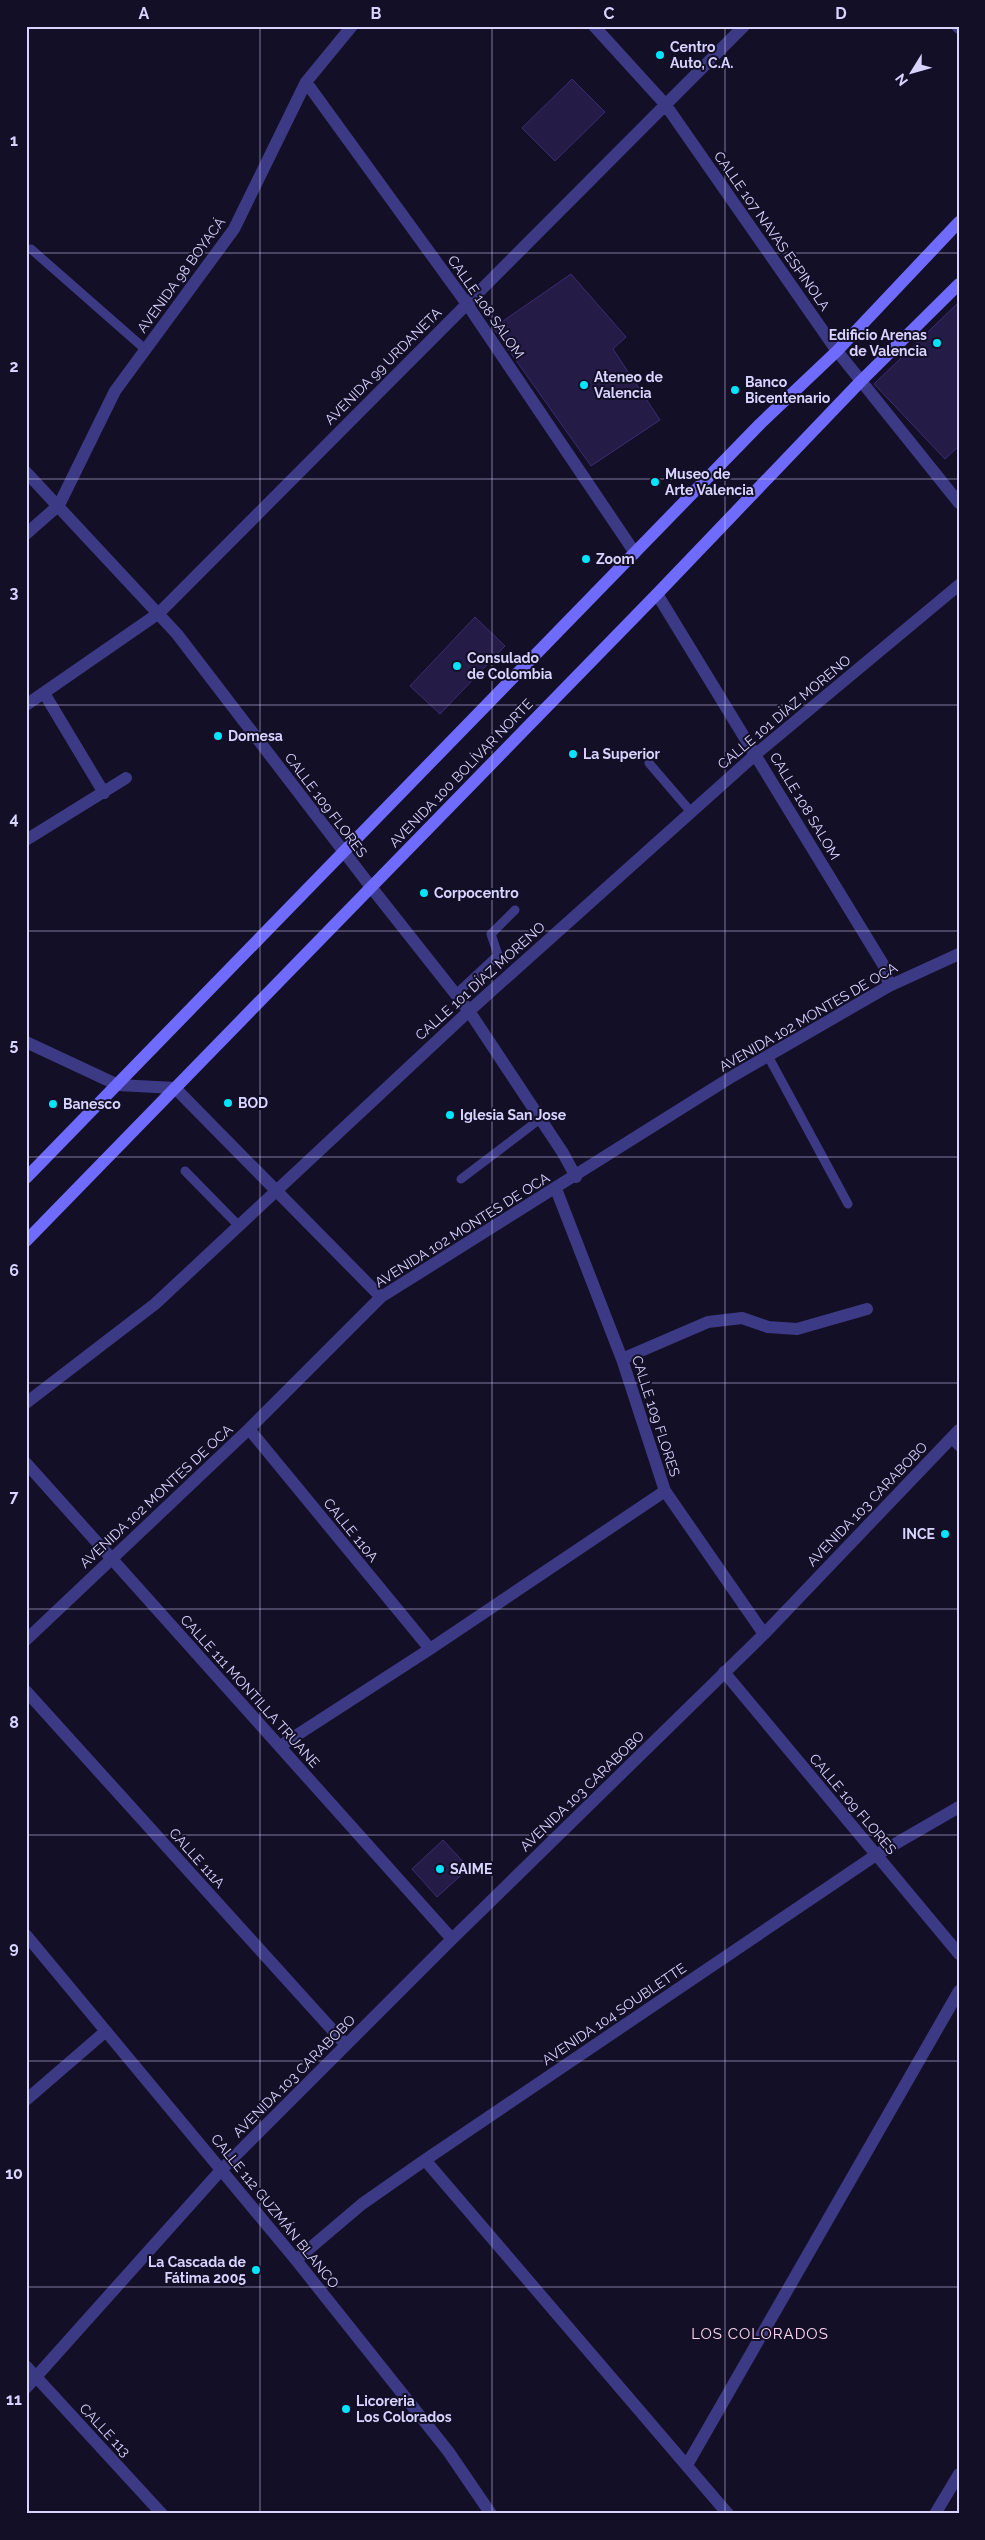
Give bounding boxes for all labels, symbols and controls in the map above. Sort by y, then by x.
text: A [139,4,150,23]
text: B [371,4,382,23]
text: C [604,4,615,23]
text: D [835,4,847,23]
place label: Centro Auto, C.A. [670,39,733,71]
north arrow [888,48,938,98]
marker: Centro Auto, C.A. [654,49,666,61]
text: N [892,71,911,89]
text: 1 [10,131,18,150]
street label: CALLE 107 NAVAS ESPINOLA [711,148,833,314]
street label: AVENIDA 98 BOYACÁ [133,213,228,336]
street label: CALLE 108 SALOM [444,252,528,362]
street label: AVENIDA 99 URDANETA [321,304,445,428]
place label: Edificio Arenas de Valencia [829,327,927,359]
marker: Edificio Arenas de Valencia [931,337,943,349]
text: 2 [9,357,19,376]
place label: Ateneo de Valencia [594,369,663,401]
place label: Banco Bicentenario [745,374,831,406]
marker: Ateneo de Valencia [578,379,590,391]
marker: Banco Bicentenario [729,384,741,396]
place label: Museo de Arte Valencia [665,466,754,498]
marker: Museo de Arte Valencia [649,476,661,488]
place label: Zoom [596,551,635,567]
marker: Zoom [580,553,592,565]
text: 3 [10,583,19,602]
place label: Consulado de Colombia [467,650,552,682]
street label: CALLE 101 DÍAZ MORENO [714,651,854,772]
marker: Consulado de Colombia [451,660,463,672]
street label: AVENIDA 100 BOLÍVAR NORTE [385,695,536,850]
place label: Domesa [228,728,283,744]
marker: Domesa [212,730,224,742]
place label: La Superior [583,746,661,762]
marker: La Superior [567,748,579,760]
street label: CALLE 109 FLORES [282,750,371,861]
street label: CALLE 108 SALOM [767,750,843,862]
text: 4 [9,809,19,828]
place label: Corpocentro [434,885,519,901]
marker: Corpocentro [418,887,430,899]
street label: CALLE 101 DÍAZ MORENO [411,918,548,1043]
street label: AVENIDA 102 MONTES DE OCA [716,959,900,1075]
text: 5 [10,1035,19,1054]
place label: BOD [238,1095,268,1111]
place label: Banesco [63,1096,121,1112]
marker: BOD [222,1097,234,1109]
marker: Banesco [47,1098,59,1110]
place label: Iglesia San Jose [460,1107,567,1123]
marker: Iglesia San Jose [444,1109,456,1121]
street label: AVENIDA 102 MONTES DE OCA [372,1169,553,1291]
text: 6 [9,1261,19,1280]
street label: CALLE 109 FLORES [629,1353,683,1479]
street label: AVENIDA 102 MONTES DE OCA [76,1421,236,1571]
street label: AVENIDA 103 CARABOBO [804,1439,930,1569]
text: 7 [10,1487,19,1506]
street label: CALLE 110A [321,1495,382,1565]
place label: INCE [902,1526,935,1542]
marker: INCE [939,1528,951,1540]
street label: CALLE 111 MONTILLA TRUANE [177,1611,323,1771]
text: 8 [9,1713,19,1732]
street label: AVENIDA 103 CARABOBO [517,1728,647,1854]
street label: CALLE 109 FLORES [806,1750,900,1858]
street label: CALLE 111A [166,1825,228,1892]
place label: SAIME [450,1861,492,1877]
marker: SAIME [434,1863,446,1875]
text: 9 [9,1938,19,1957]
street label: AVENIDA 104 SOUBLETTE [539,1960,689,2068]
street label: AVENIDA 103 CARABOBO [230,2012,358,2140]
street label: CALLE 112 GUZMÁN BLANCO [208,2130,343,2291]
text: 10 [5,2164,23,2183]
place label: La Cascada de Fátima 2005 [148,2254,247,2286]
marker: La Cascada de Fátima 2005 [250,2264,262,2276]
district label: LOS COLORADOS [691,2325,829,2343]
text: 11 [6,2390,22,2409]
place label: Licoreria Los Colorados [356,2393,452,2425]
street label: CALLE 113 [76,2400,134,2460]
marker: Licoreria Los Colorados [340,2403,352,2415]

